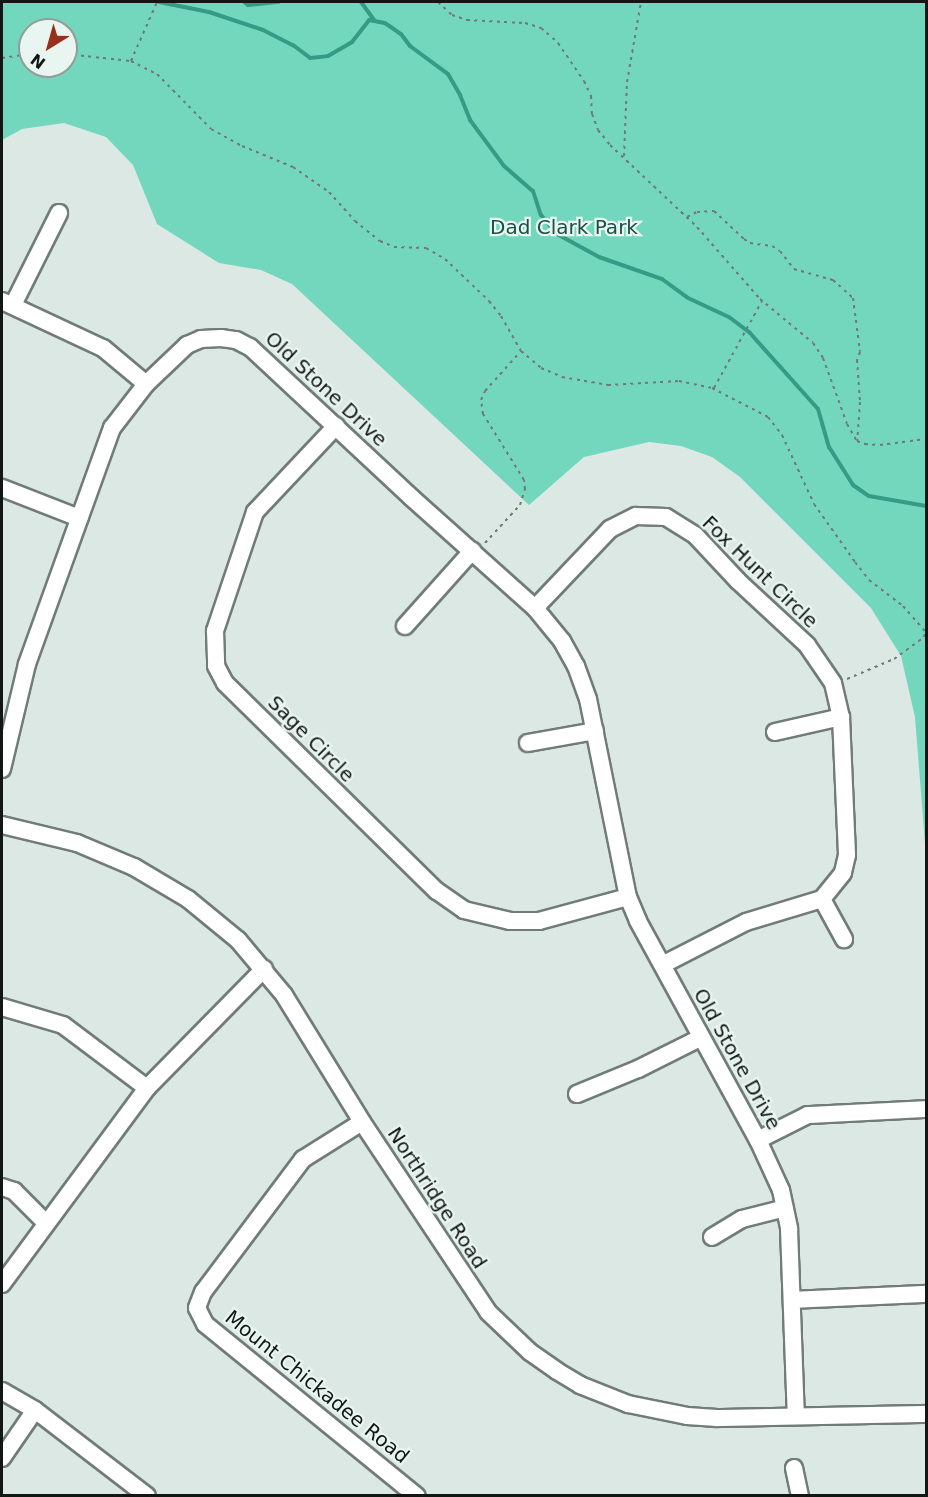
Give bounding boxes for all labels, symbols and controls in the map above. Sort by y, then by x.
north arrow [18,18,78,78]
text: N [27,50,49,73]
park label: Dad Clark Park [490,215,638,239]
street label: Old Stone Drive [260,326,392,452]
street label: Fox Hunt Circle [697,511,823,633]
street label: Sage Circle [263,691,359,787]
street label: Old Stone Drive [688,984,786,1134]
street label: Northridge Road [382,1123,492,1273]
street label: Mount Chickadee Road [220,1305,414,1469]

